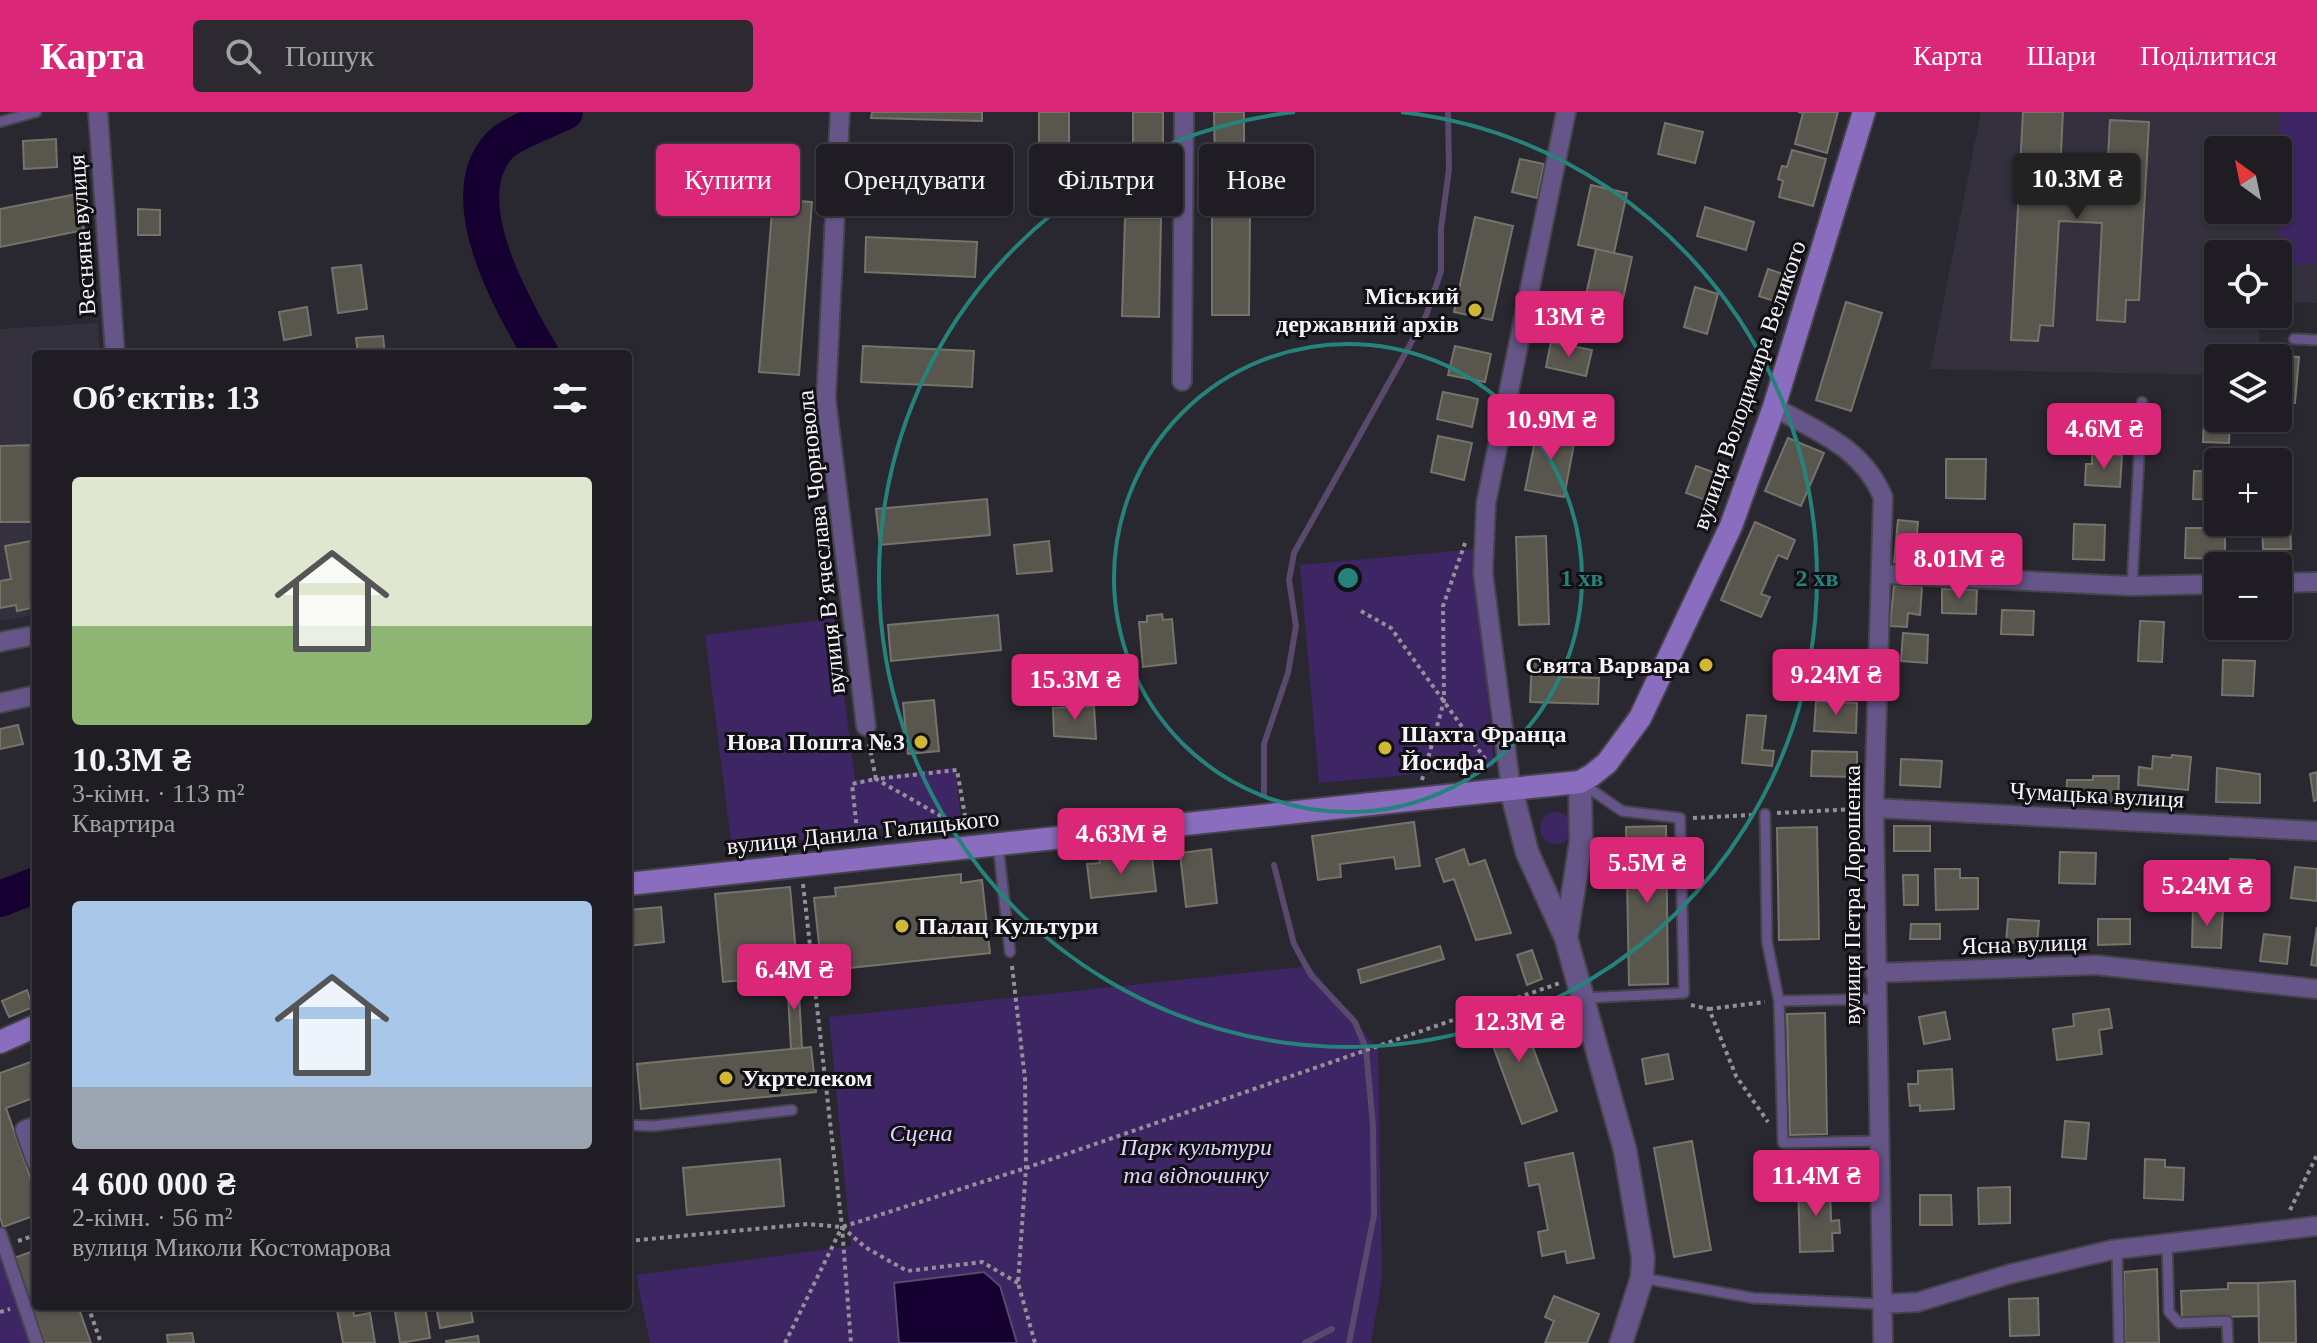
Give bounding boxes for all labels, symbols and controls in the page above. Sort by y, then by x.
search box [193,20,753,92]
icon: search [221,34,265,78]
text: Карта [40,35,145,77]
text: Пошук [285,39,374,72]
text: Карта [1913,40,1982,71]
text: Шари [2026,40,2096,71]
text: Поділитися [2140,40,2277,71]
north arrow [2204,136,2292,224]
map controls [2204,136,2292,640]
chip: Купити [656,144,800,216]
chip: Орендувати [816,144,1013,216]
chip: Фільтри [1029,144,1183,216]
chip: Нове [1199,144,1314,216]
pin: 10.3M ₴ [2003,153,2151,221]
street label: Весняна вулиця [63,154,101,316]
text: 10.3M ₴ [2032,164,2123,193]
street label: вулиця Володимира Великого [1687,237,1811,533]
button: locate [2204,240,2292,328]
place label: Міський державний архів [1276,283,1459,337]
pin: 13M ₴ [1513,291,1625,359]
marker: Міський державний архів [1466,301,1484,319]
text: 13M ₴ [1533,302,1605,331]
button: layers [2204,344,2292,432]
icon: filters [548,376,592,420]
text: Об’єктів: 13 [72,379,259,416]
street label: вулиця Вʼячеслава Чорновола [792,388,850,695]
pin: 10.9M ₴ [1477,394,1625,462]
pin: 4.6M ₴ [2039,403,2169,471]
text: 10.9M ₴ [1506,405,1597,434]
text: 4.6M ₴ [2065,414,2143,443]
button: + [2204,448,2292,536]
icon: home [260,529,404,673]
pin: 8.01M ₴ [1885,533,2033,601]
text: 8.01M ₴ [1914,544,2005,573]
button: − [2204,552,2292,640]
centre of rings [1334,564,1362,592]
text: 1 хв [1561,565,1604,591]
text: 2 хв [1796,565,1839,591]
pin: 9.24M ₴ [1762,649,1910,717]
place label: Свята Варвара [1525,652,1690,678]
pin: 15.3M ₴ [1001,654,1149,722]
marker: Свята Варвара [1697,656,1715,674]
text: 9.24M ₴ [1791,660,1882,689]
text: 15.3M ₴ [1030,665,1121,694]
place label: Шахта Франца Йосифа [1401,721,1566,775]
place label: Нова Пошта №3 [727,729,905,755]
marker: Нова Пошта №3 [912,733,930,751]
marker: Шахта Франца Йосифа [1376,739,1394,757]
text: 10.3M ₴ [72,741,191,778]
street label: вулиця Петра Дорошенка [1839,765,1865,1025]
street label: Чумацька вулиця [2009,777,2185,813]
text: 3-кімн. · 113 m² [72,779,245,808]
street label: вулиця Данила Галицького [725,805,1001,859]
pin: 4.63M ₴ [1047,808,1195,876]
text: Квартира [72,809,175,838]
text: 4.63M ₴ [1076,819,1167,848]
pin: 5.5M ₴ [1582,837,1712,905]
text: 5.5M ₴ [1608,848,1686,877]
pin: 5.24M ₴ [2133,860,2281,928]
text: 5.24M ₴ [2162,871,2253,900]
place label: Палац Культури [918,913,1098,939]
marker: Палац Культури [893,917,911,935]
street label: Ясна вулиця [1960,929,2088,959]
pin: 6.4M ₴ [729,944,859,1012]
icon: home [260,953,404,1097]
text: 6.4M ₴ [755,955,833,984]
pin: 12.3M ₴ [1445,996,1593,1064]
text: 12.3M ₴ [1474,1007,1565,1036]
place label: Укртелеком [742,1065,872,1091]
marker: Укртелеком [717,1069,735,1087]
park label: Сцена [889,1120,953,1146]
park label: Парк культури та відпочинку [1119,1134,1272,1188]
pin: 11.4M ₴ [1742,1150,1890,1218]
text: 11.4M ₴ [1771,1161,1861,1190]
text: 4 600 000 ₴ [72,1165,235,1202]
text: 2-кімн. · 56 m² [72,1203,233,1232]
text: вулиця Миколи Костомарова [72,1233,391,1262]

